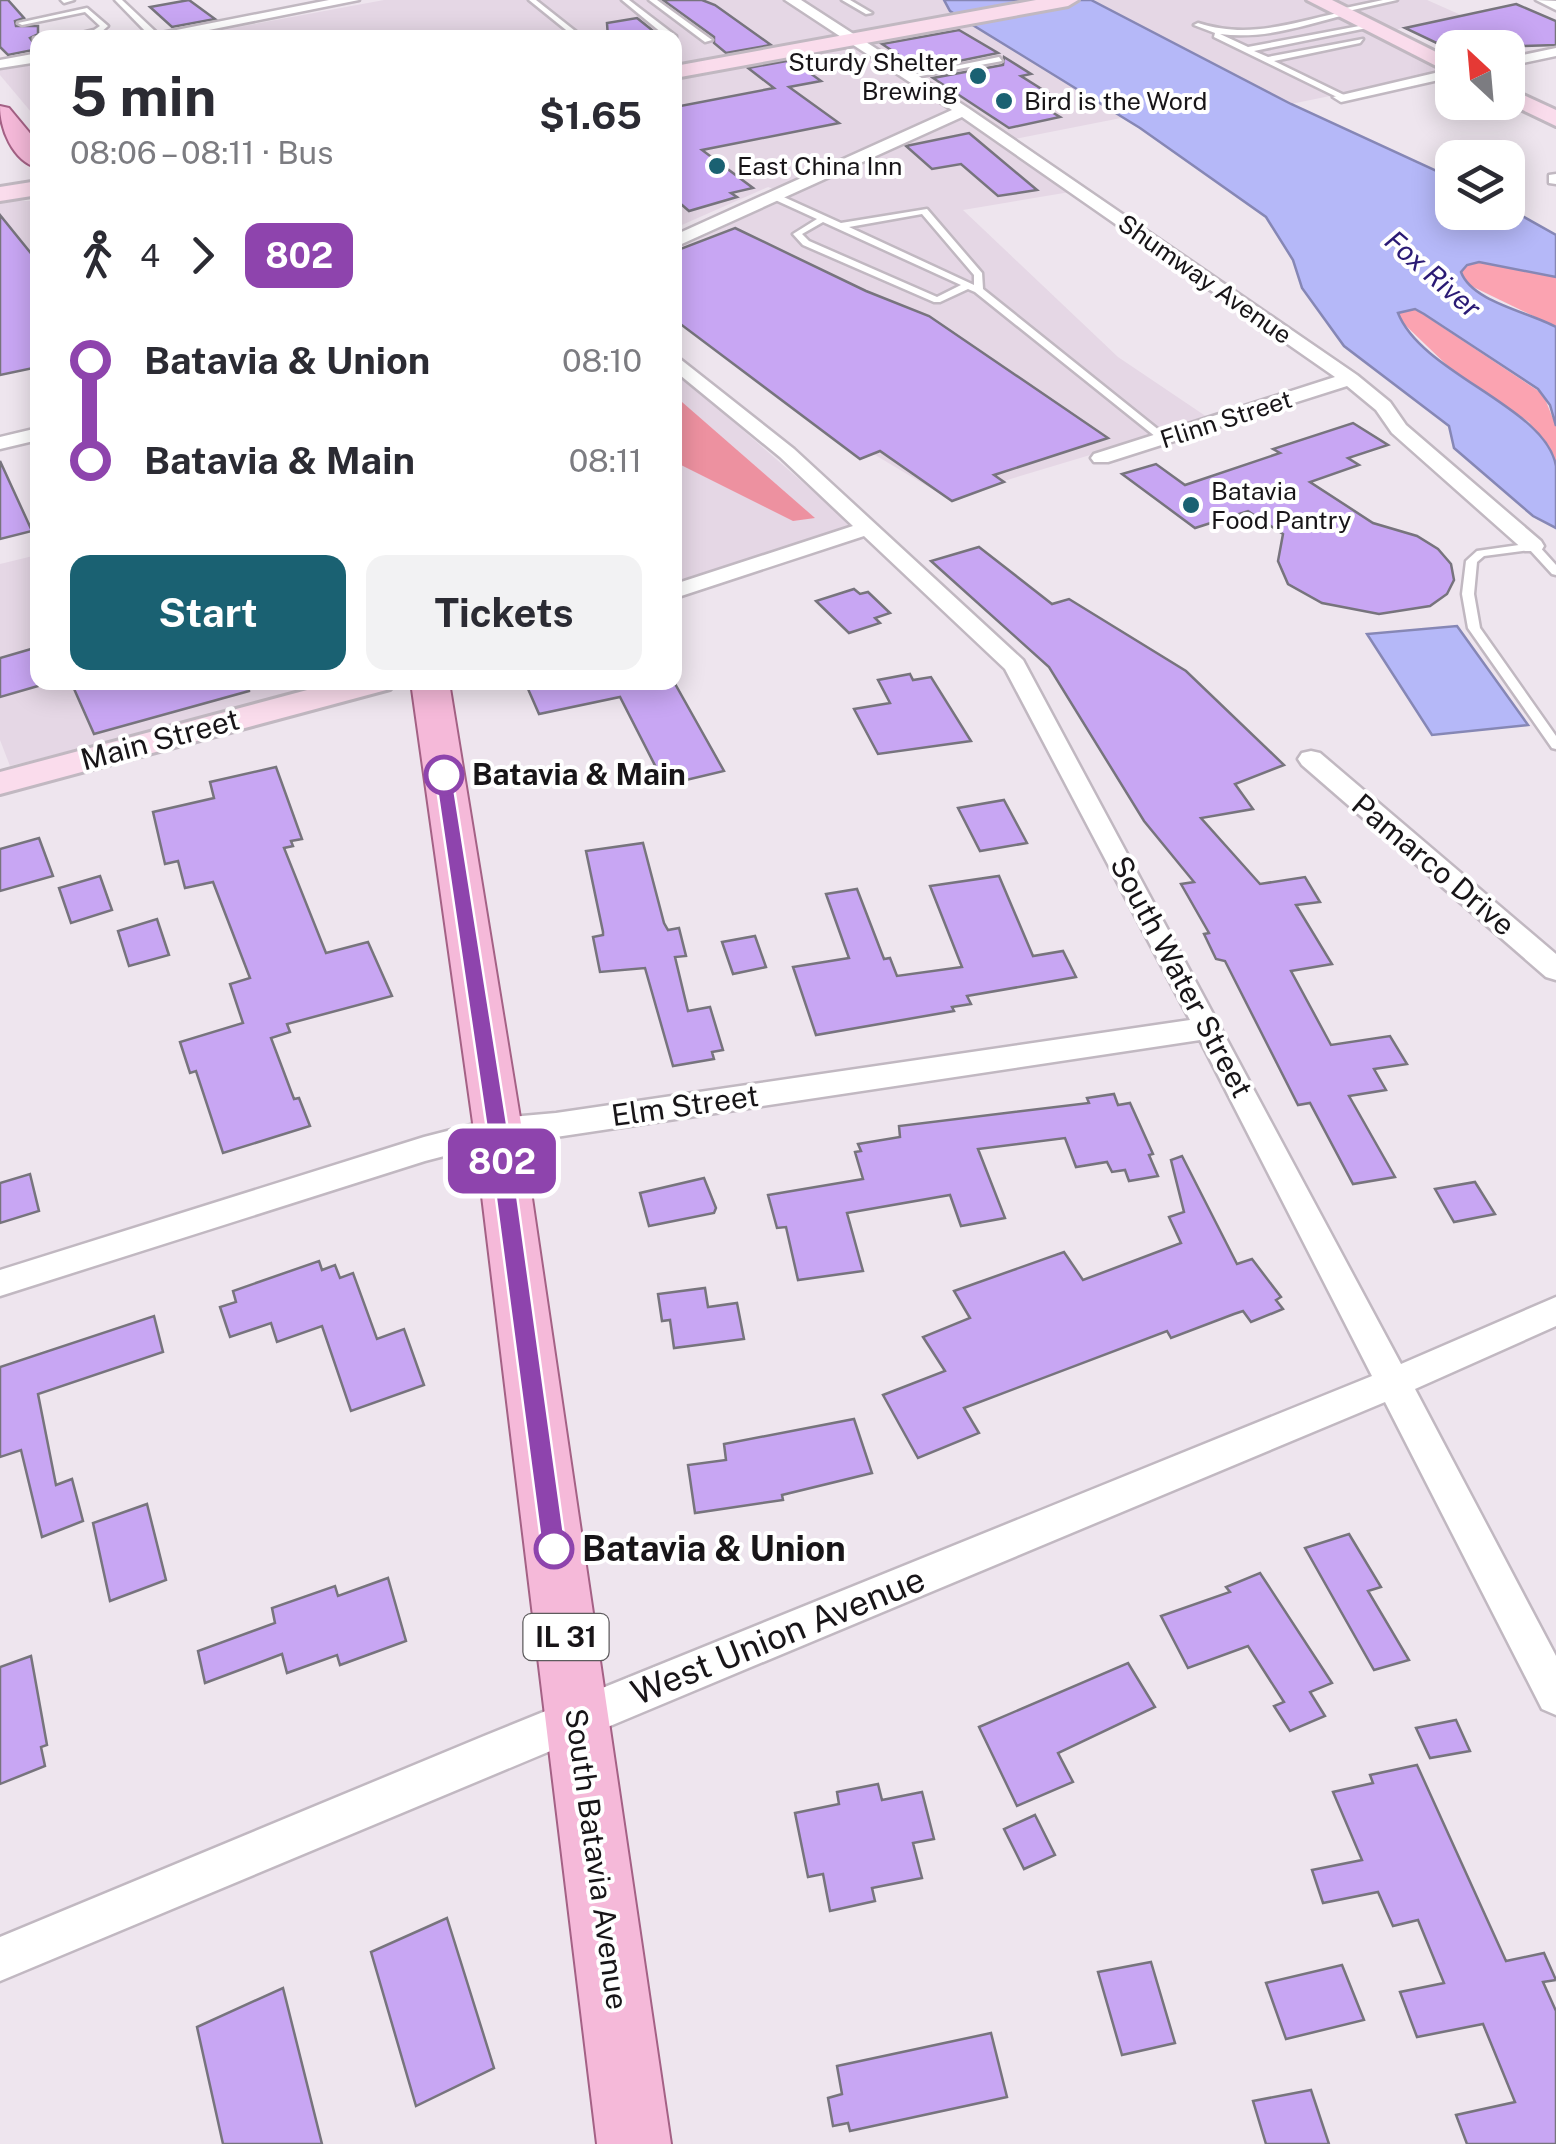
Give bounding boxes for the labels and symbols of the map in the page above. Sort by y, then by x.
north arrow [1435,30,1525,120]
place label: Sturdy Shelter Brewing [788,47,958,106]
marker: Sturdy Shelter Brewing [967,65,989,87]
place label: Bird is the Word [1024,86,1207,116]
marker: Bird is the Word [993,90,1015,112]
place label: East China Inn [737,151,902,181]
marker: East China Inn [706,155,728,177]
street label: Shumway Avenue [1112,208,1298,350]
water label: Fox River [1379,223,1488,324]
street label: Flinn Street [1156,384,1296,454]
place label: Batavia Food Pantry [1211,476,1351,535]
marker: Batavia Food Pantry [1180,494,1202,516]
street label: Main Street [76,701,243,778]
marker: Batavia & Main [425,756,463,794]
place label: Batavia & Main [472,756,686,792]
street label: Pamarco Drive [1345,786,1522,943]
street label: South Water Street [1103,850,1261,1103]
street label: Elm Street [609,1077,761,1133]
line badge: 802 [444,1128,560,1194]
place label: Batavia & Union [582,1528,846,1569]
marker: Batavia & Union [535,1530,573,1568]
street label: West Union Avenue [625,1558,931,1713]
road number: IL 31 [524,1614,608,1660]
street label: South Batavia Avenue [558,1706,636,2012]

